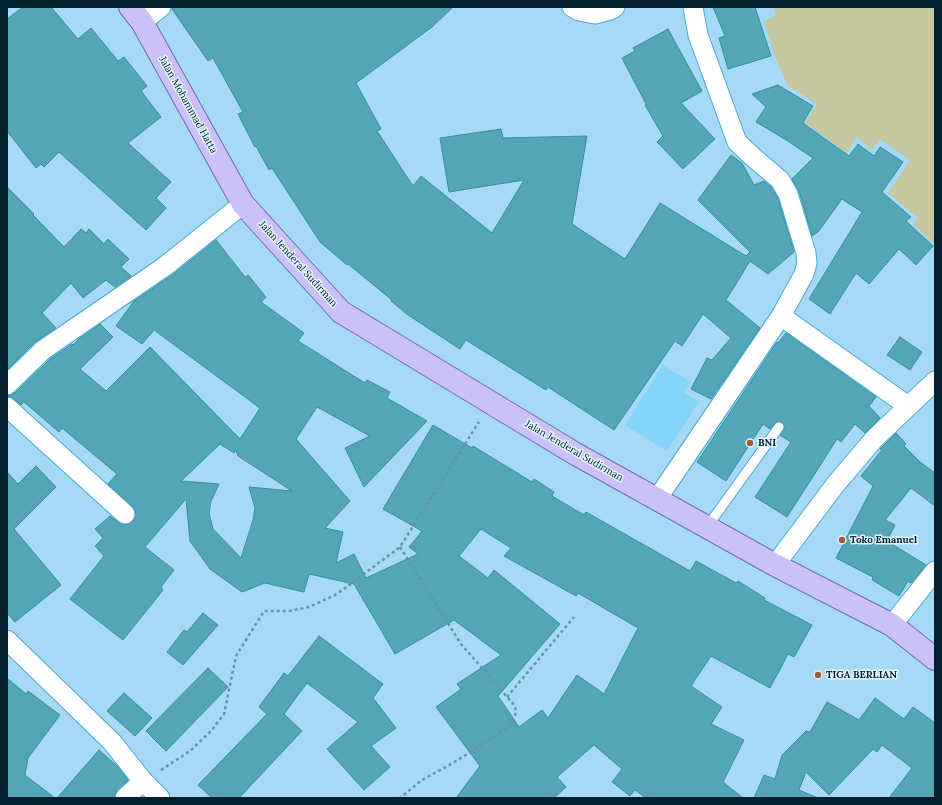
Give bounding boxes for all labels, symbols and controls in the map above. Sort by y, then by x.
street label: Jalan Mohammad Hatta [156,54,220,156]
street label: Jalan Jenderal Sudirman [256,219,340,309]
street label: Jalan Jenderal Sudirman [523,418,625,484]
place label: BNI [758,437,776,449]
marker: BNI [745,438,755,448]
place label: Toko Emanuel [850,534,917,546]
marker: Toko Emanuel [837,535,847,545]
place label: TIGA BERLIAN [826,669,897,681]
marker: TIGA BERLIAN [813,670,823,680]

